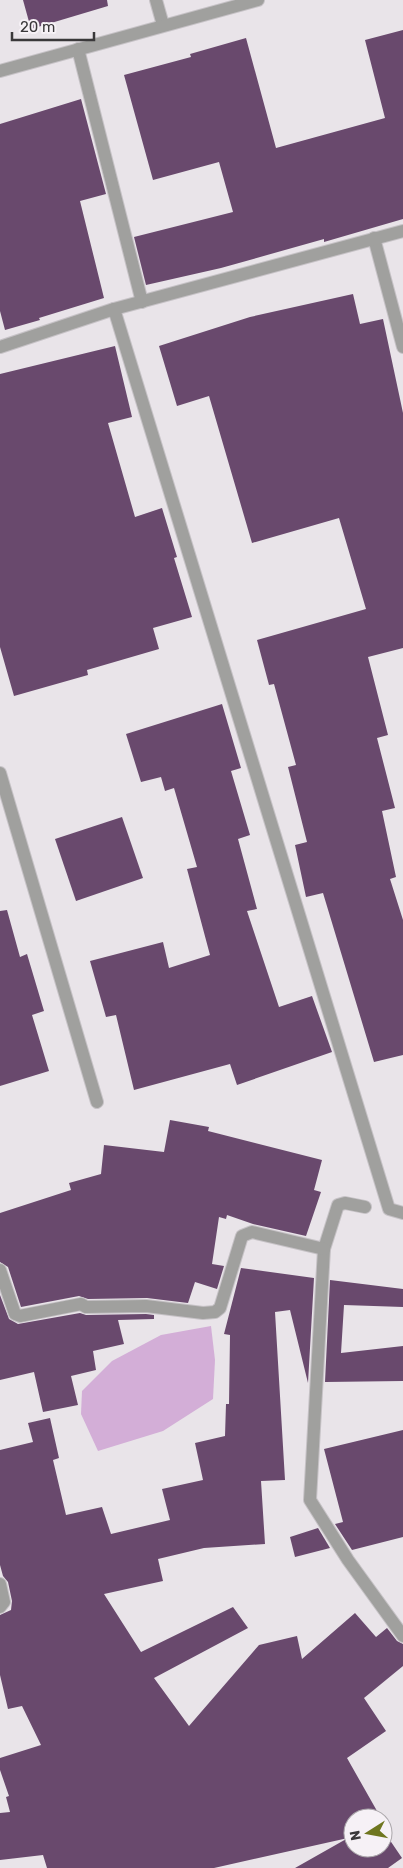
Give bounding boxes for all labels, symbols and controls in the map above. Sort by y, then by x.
scale bar [12,10,95,42]
text: 20 m [20,18,55,36]
north arrow [343,1808,393,1858]
text: N [346,1829,365,1842]

